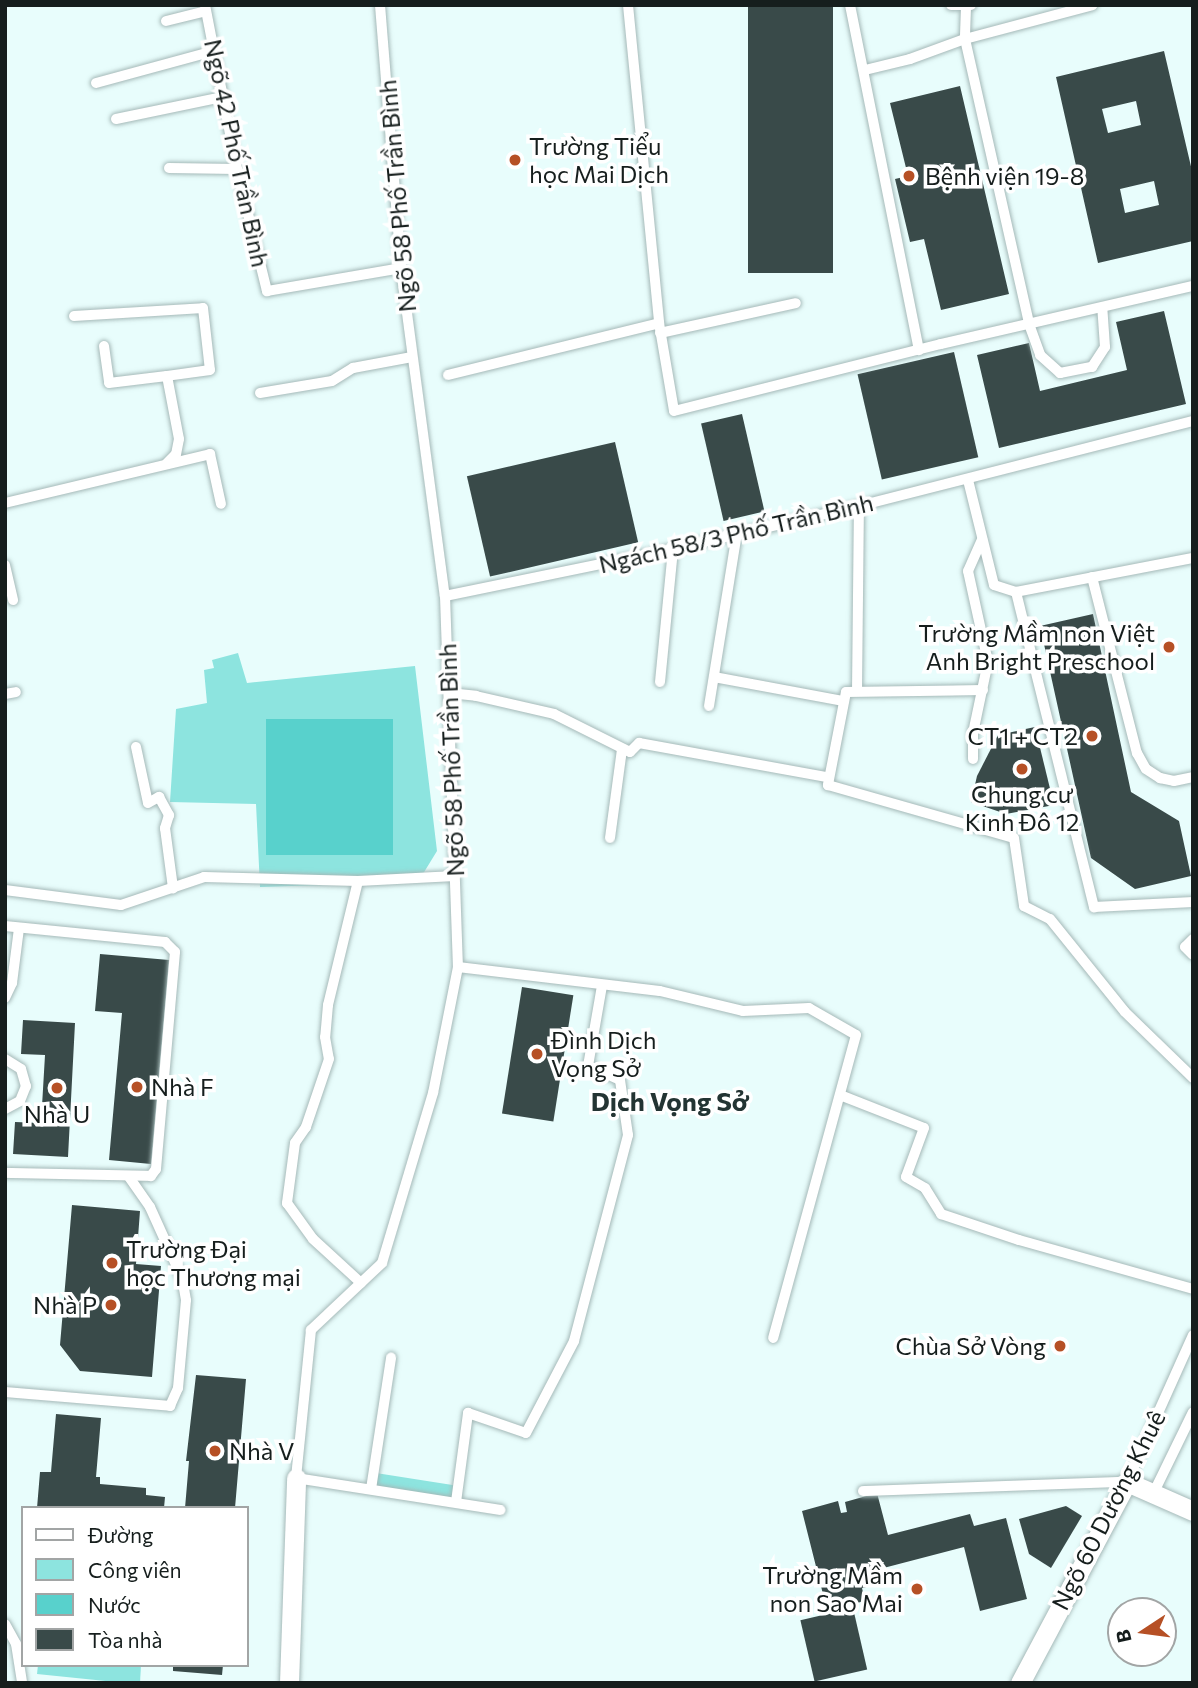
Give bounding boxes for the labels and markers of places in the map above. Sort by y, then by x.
place label: Trường Tiểu học Mai Dịch [529,132,669,188]
marker: Trường Tiểu học Mai Dịch [507,152,523,168]
place label: Bệnh viện 19-8 [925,162,1084,190]
marker: Bệnh viện 19-8 [899,166,919,186]
place label: Trường Mầm non Việt Anh Bright Preschool [918,619,1155,675]
marker: Trường Mầm non Việt Anh Bright Preschool [1161,639,1177,655]
place label: CT1 + CT2 [967,722,1078,750]
marker: CT1 + CT2 [1084,728,1100,744]
marker: Chung cư Kinh Đô 12 [1014,761,1030,777]
place label: Chung cư Kinh Đô 12 [965,780,1079,836]
place label: Đình Dịch Vọng Sở [551,1026,656,1082]
marker: Đình Dịch Vọng Sở [529,1046,545,1062]
place label: Nhà F [151,1073,214,1101]
marker: Nhà F [129,1079,145,1095]
marker: Nhà U [49,1080,65,1096]
place label: Nhà U [24,1100,90,1128]
place label: Trường Đại học Thương mại [126,1235,301,1291]
marker: Trường Đại học Thương mại [104,1255,120,1271]
place label: Nhà P [33,1291,97,1319]
marker: Nhà P [103,1297,119,1313]
place label: Chùa Sở Vòng [895,1332,1046,1360]
marker: Chùa Sở Vòng [1052,1338,1068,1354]
place label: Nhà V [229,1437,294,1465]
marker: Nhà V [207,1443,223,1459]
place label: Trường Mầm non Sao Mai [762,1561,903,1617]
marker: Trường Mầm non Sao Mai [909,1581,925,1597]

